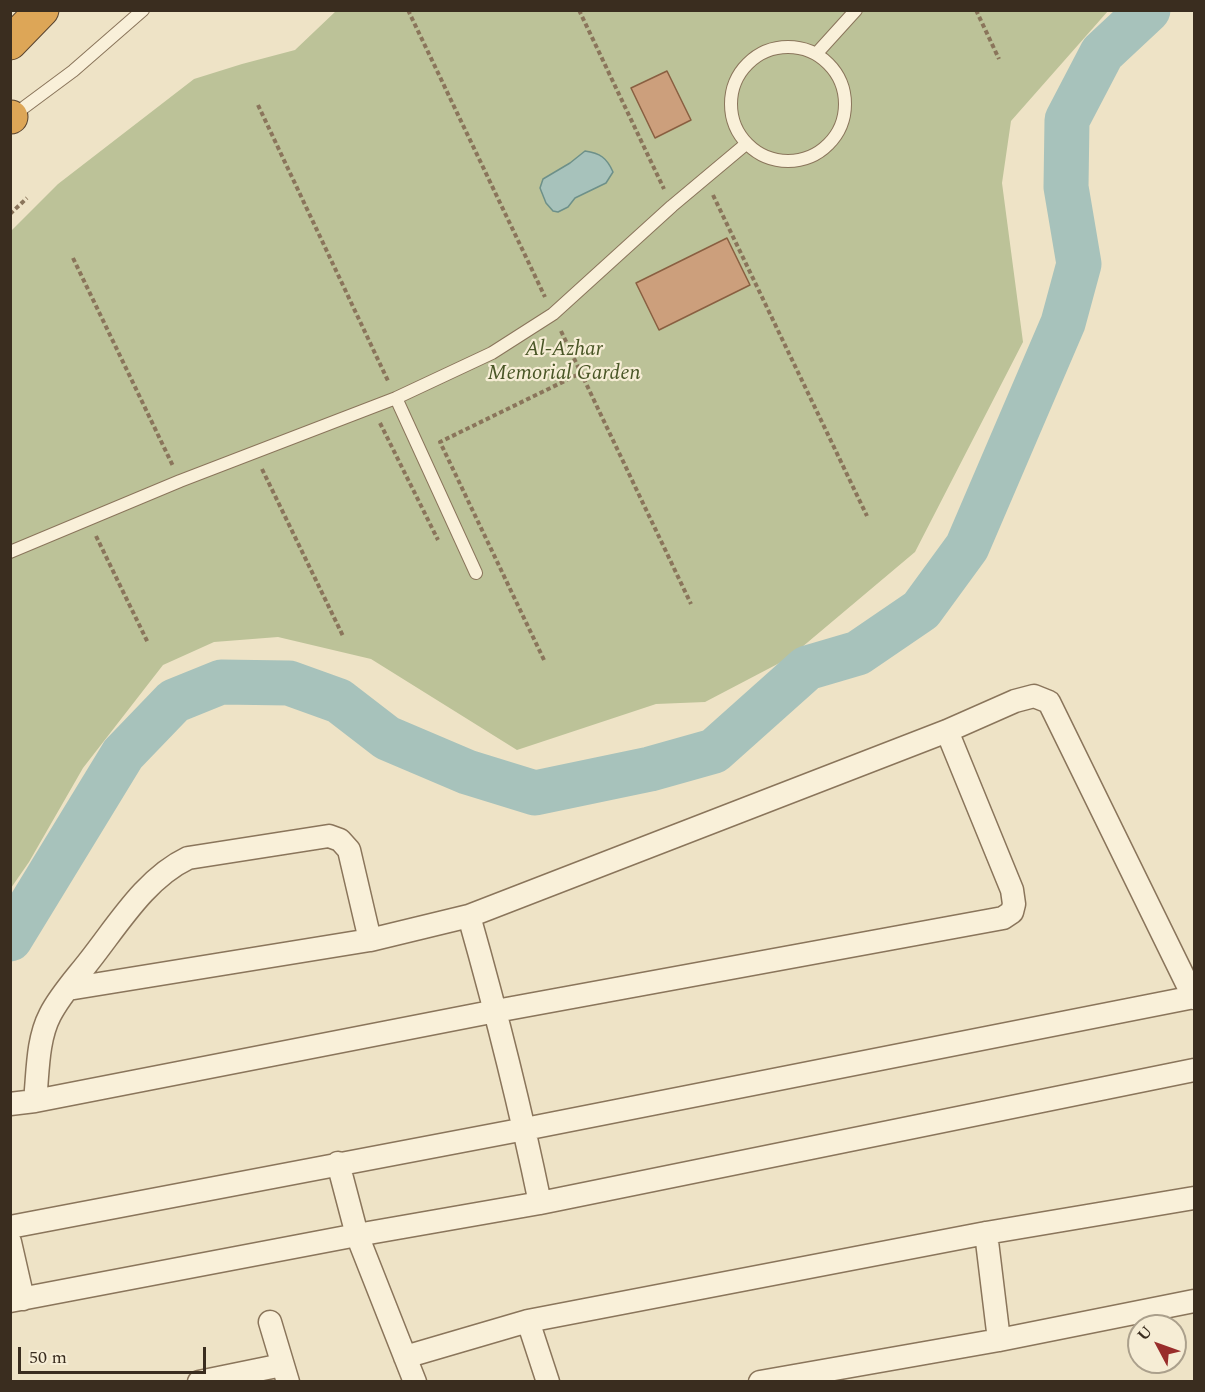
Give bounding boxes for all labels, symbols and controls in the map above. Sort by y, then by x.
park label: Al-Azhar Memorial Garden [487,338,641,388]
north arrow [1127,1314,1187,1374]
text: U [1131,1321,1158,1346]
scale bar [21,1335,208,1373]
text: 50 m [29,1344,67,1371]

